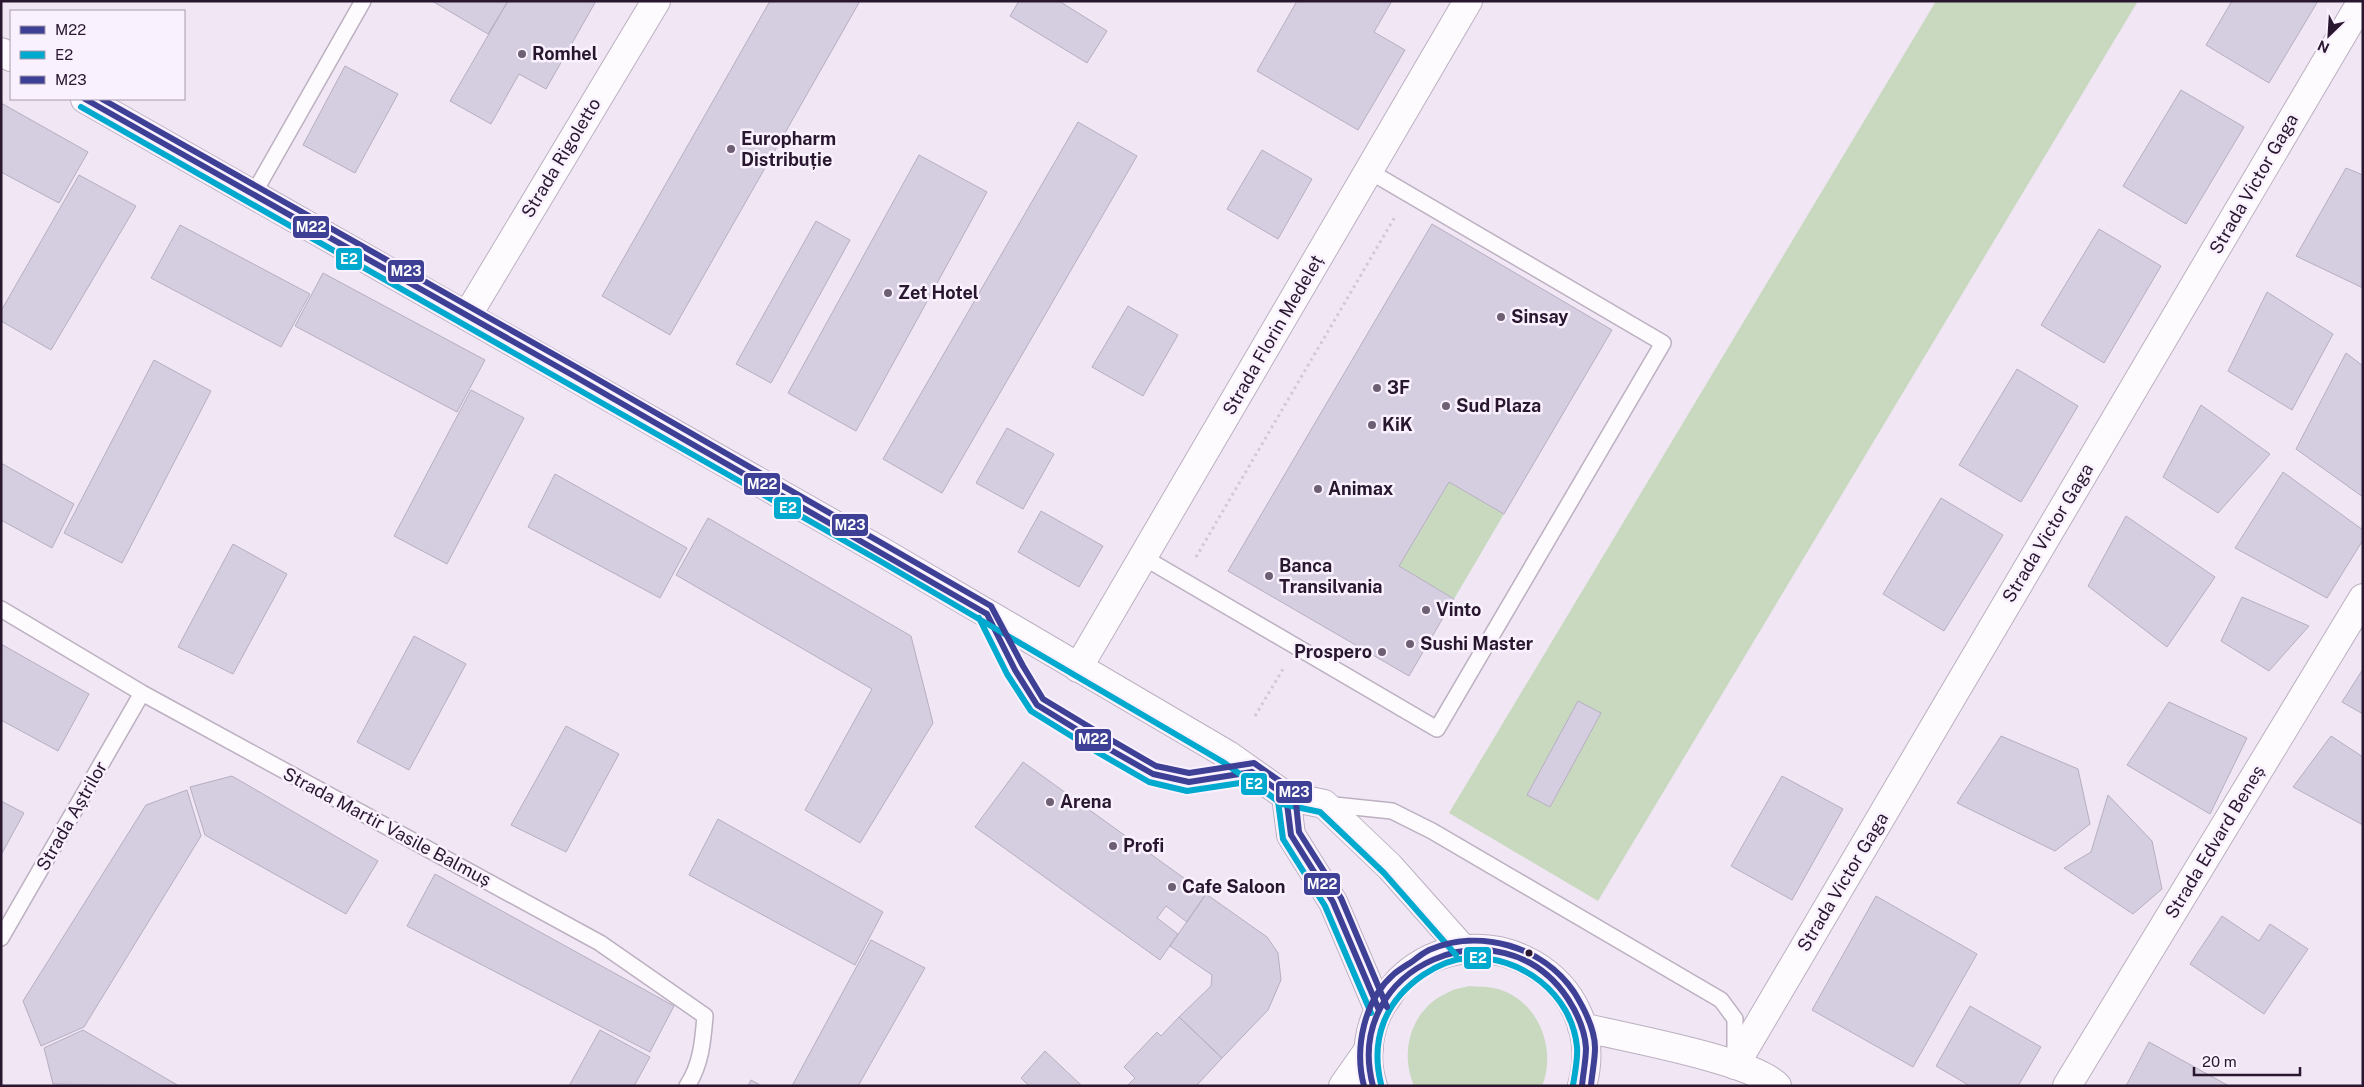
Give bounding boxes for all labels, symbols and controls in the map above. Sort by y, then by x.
legend [10,10,185,100]
north arrow [2304,10,2354,60]
text: M22 [55,21,86,38]
text: N [2315,37,2332,56]
place label: Romhel [532,43,598,64]
text: E2 [55,46,73,63]
marker: Romhel [516,48,528,60]
text: M23 [55,71,87,88]
street label: Strada Rigoletto [517,94,605,221]
street label: Strada Victor Gaga [2205,110,2302,258]
place label: Europharm Distribuție [741,128,836,170]
marker: Europharm Distribuție [725,143,737,155]
line badge: M22 [292,215,330,239]
text: M22 [296,219,326,235]
line badge: E2 [335,247,363,271]
text: E2 [340,251,358,267]
street label: Strada Florin Medeleț [1218,251,1327,419]
line badge: M23 [387,259,425,283]
text: M23 [390,263,422,279]
place label: Zet Hotel [898,282,979,303]
marker: Zet Hotel [882,287,894,299]
place label: Sinsay [1511,306,1568,327]
marker: Sinsay [1495,311,1507,323]
place label: 3F [1387,377,1410,398]
marker: 3F [1371,382,1383,394]
place label: Sud Plaza [1456,395,1541,416]
marker: Sud Plaza [1440,400,1452,412]
place label: KiK [1382,414,1413,435]
marker: KiK [1366,419,1378,431]
street label: Strada Victor Gaga [1998,459,2097,606]
line badge: M22 [743,472,781,496]
text: M22 [747,476,777,492]
place label: Animax [1328,478,1394,499]
marker: Animax [1312,483,1324,495]
line badge: E2 [773,496,802,520]
text: E2 [779,500,797,516]
line badge: M23 [831,513,869,537]
text: M23 [834,517,866,533]
place label: Banca Transilvania [1279,555,1383,597]
marker: Banca Transilvania [1263,570,1275,582]
place label: Vinto [1436,599,1481,620]
marker: Vinto [1420,604,1432,616]
place label: Sushi Master [1420,633,1534,654]
marker: Sushi Master [1404,638,1416,650]
place label: Prospero [1294,641,1372,662]
marker: Prospero [1376,646,1388,658]
line badge: M22 [1074,728,1112,752]
text: M22 [1078,731,1108,747]
street label: Strada Aștrilor [32,757,111,874]
street label: Strada Edvard Beneș [2161,761,2269,922]
street label: Strada Martir Vasile Balmuș [280,763,495,890]
line badge: E2 [1240,772,1268,796]
text: E2 [1245,776,1263,792]
line badge: M23 [1275,780,1313,804]
text: M23 [1278,784,1310,800]
place label: Arena [1060,791,1112,812]
marker: Arena [1044,796,1056,808]
street label: Strada Victor Gaga [1793,808,1892,955]
place label: Profi [1123,835,1164,856]
marker: Profi [1107,840,1119,852]
line badge: M22 [1303,872,1341,896]
place label: Cafe Saloon [1182,876,1286,897]
text: M22 [1307,876,1337,892]
marker: Cafe Saloon [1166,881,1178,893]
line badge: E2 [1463,946,1492,970]
unlabelled marker [1524,948,1534,958]
text: E2 [1469,950,1487,966]
scale bar [2194,1044,2300,1076]
text: 20 m [2202,1053,2237,1070]

